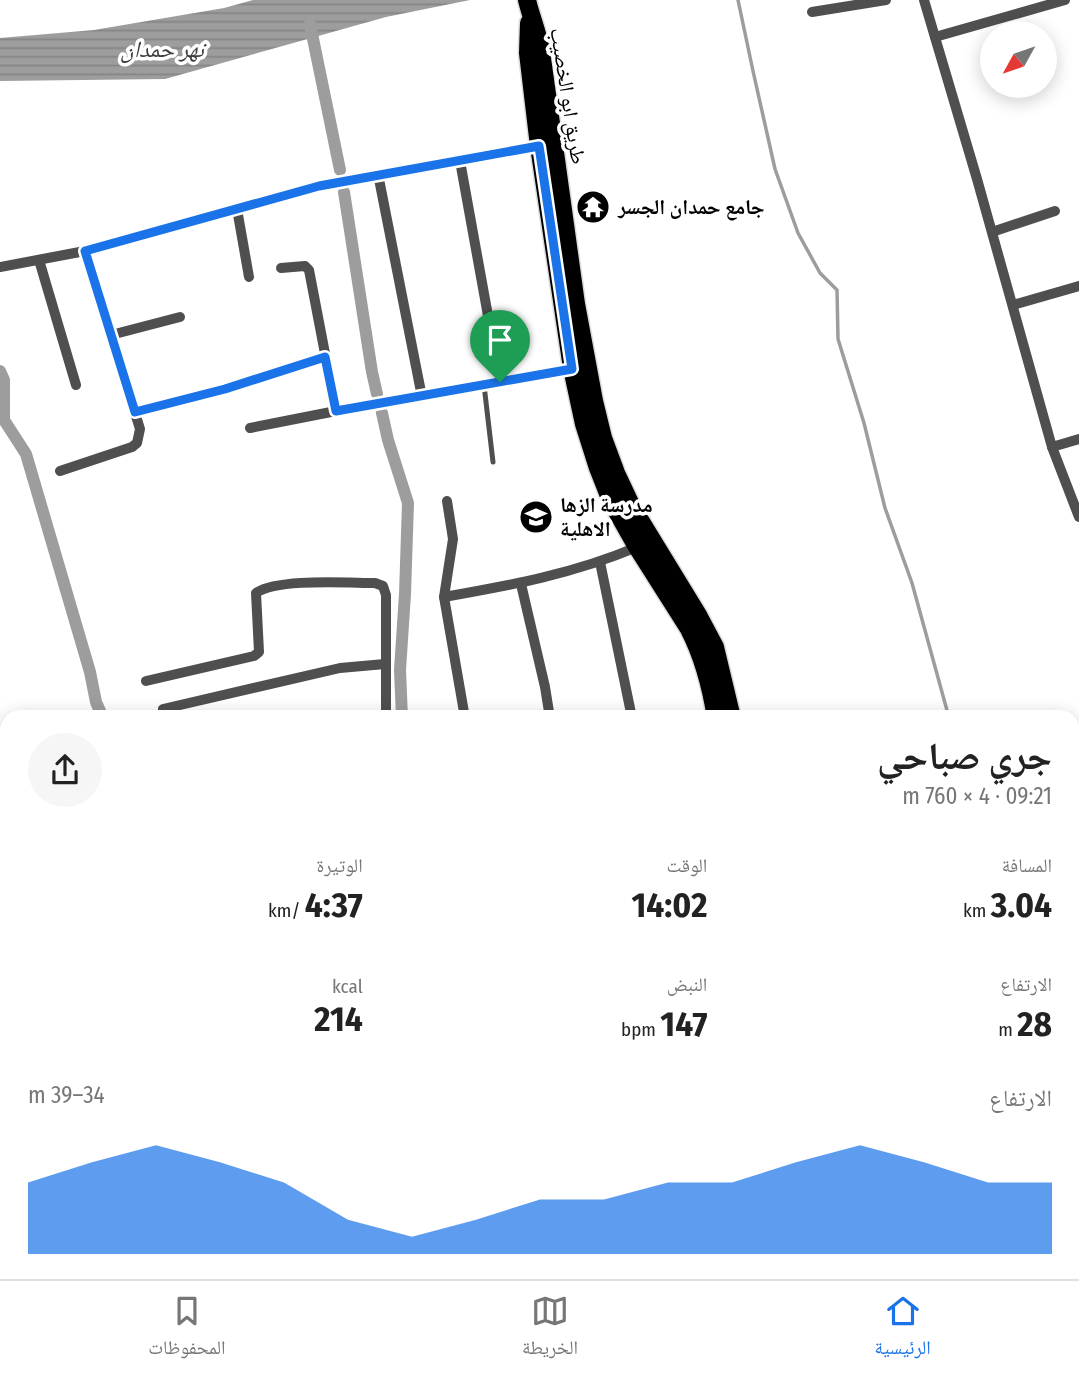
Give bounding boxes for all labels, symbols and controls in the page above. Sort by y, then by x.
north arrow [980,21,1057,98]
map controls [980,21,1057,98]
street label: طريق ابو الخصيب [544,26,592,166]
water label: نهر حمدان [120,35,207,64]
temple icon: جامع حمدان الجسر [574,188,612,226]
place label: جامع حمدان الجسر [617,194,765,221]
pin [470,310,530,382]
icon: arrive [481,321,519,359]
place label: مدرسة الزها الاهلية [560,492,653,542]
school or university icon: مدرسة الزها الاهلية [517,498,555,536]
button: share [28,733,102,807]
text: جري صباحي [877,733,1052,779]
text: 09:21 · 4 × 760 m [902,782,1052,810]
text: الوتيرة [316,854,363,877]
text: الوقت [666,854,707,877]
text: المسافة [1002,854,1052,877]
text: 4:37 [305,884,363,926]
text: 14:02 [632,884,707,926]
text: 3.04 [991,884,1052,926]
text: /km [268,899,305,922]
text: km [963,899,991,922]
text: النبض [667,973,707,996]
text: الارتفاع [1000,973,1052,996]
text: kcal [332,975,363,998]
text: 214 [314,998,363,1040]
text: 147 [660,1003,707,1045]
text: 28 [1017,1003,1052,1045]
text: bpm [621,1018,660,1041]
text: m [998,1018,1017,1041]
text: 34–39 m [28,1081,105,1109]
text: الارتفاع [989,1084,1052,1112]
tab: المحفوظات [148,1292,226,1366]
tab: الخريطة [522,1292,578,1366]
tab: الرئيسية [874,1292,931,1366]

